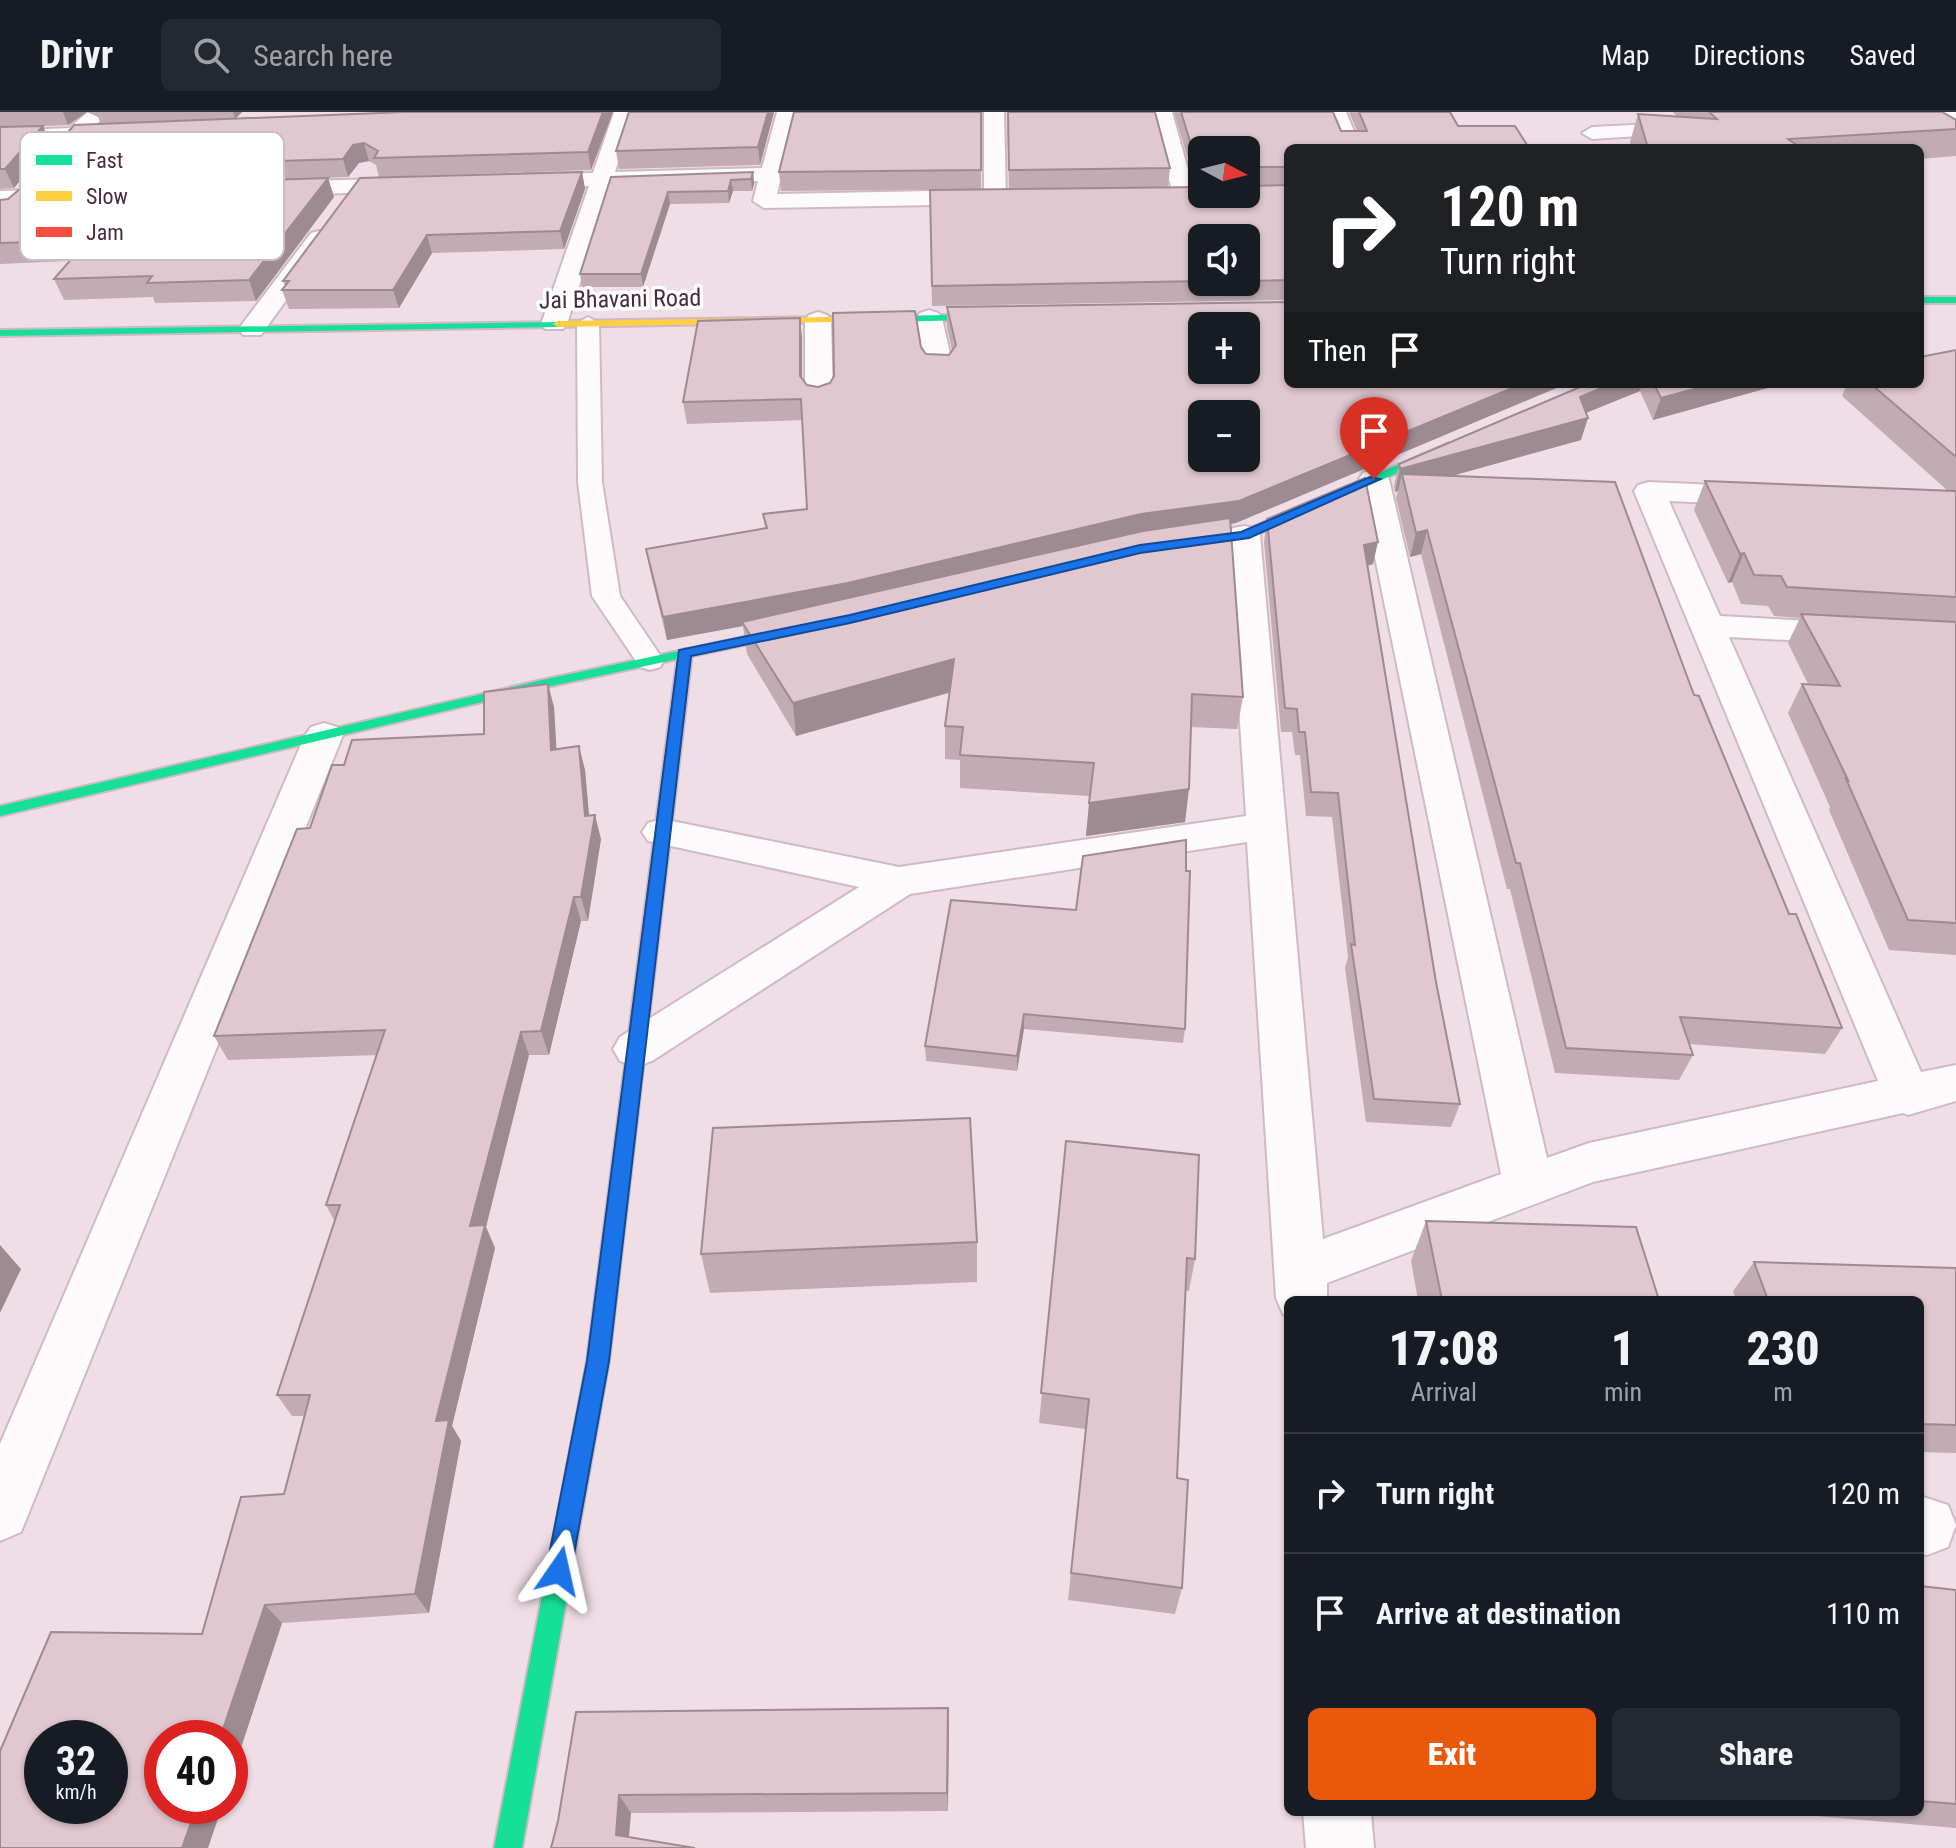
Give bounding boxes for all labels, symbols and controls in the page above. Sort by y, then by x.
search box [161,19,721,91]
text: Drivr [40,33,113,77]
icon: search [189,33,233,77]
text: Search here [253,38,393,73]
text: Map [1601,39,1650,72]
text: Directions [1694,39,1805,72]
text: Saved [1849,39,1916,72]
legend [20,132,284,260]
north arrow [1188,136,1260,208]
map controls [1188,136,1260,472]
text: Fast [86,148,123,173]
text: 120 m [1440,174,1579,240]
icon: right [1308,176,1412,280]
text: Slow [86,184,128,209]
text: Jam [86,220,124,245]
button: sound [1188,224,1260,296]
text: Turn right [1440,241,1576,283]
street label: Jai Bhavani Road [538,284,702,314]
button: + [1188,312,1260,384]
icon: arrive [1383,328,1427,372]
text: Then [1308,333,1367,368]
pin [1340,397,1408,479]
button: − [1188,400,1260,472]
icon: arrive [1352,409,1396,453]
text: 17:08 [1388,1320,1500,1377]
text: 1 [1611,1320,1635,1377]
text: 230 [1746,1320,1820,1377]
text: Arrival [1411,1377,1477,1407]
text: min [1604,1377,1642,1407]
text: m [1773,1377,1793,1407]
icon: right [1308,1471,1352,1515]
text: Turn right [1376,1476,1494,1511]
text: 120 m [1826,1476,1900,1511]
position arrow [517,1529,601,1613]
icon: arrive [1308,1591,1352,1635]
text: Arrive at destination [1376,1596,1621,1631]
text: 110 m [1826,1596,1900,1631]
button: Exit [1308,1708,1596,1800]
button: Share [1612,1708,1900,1800]
speed limit sign: 40 [144,1720,248,1824]
text: 32 [56,1738,96,1785]
text: km/h [55,1780,97,1804]

